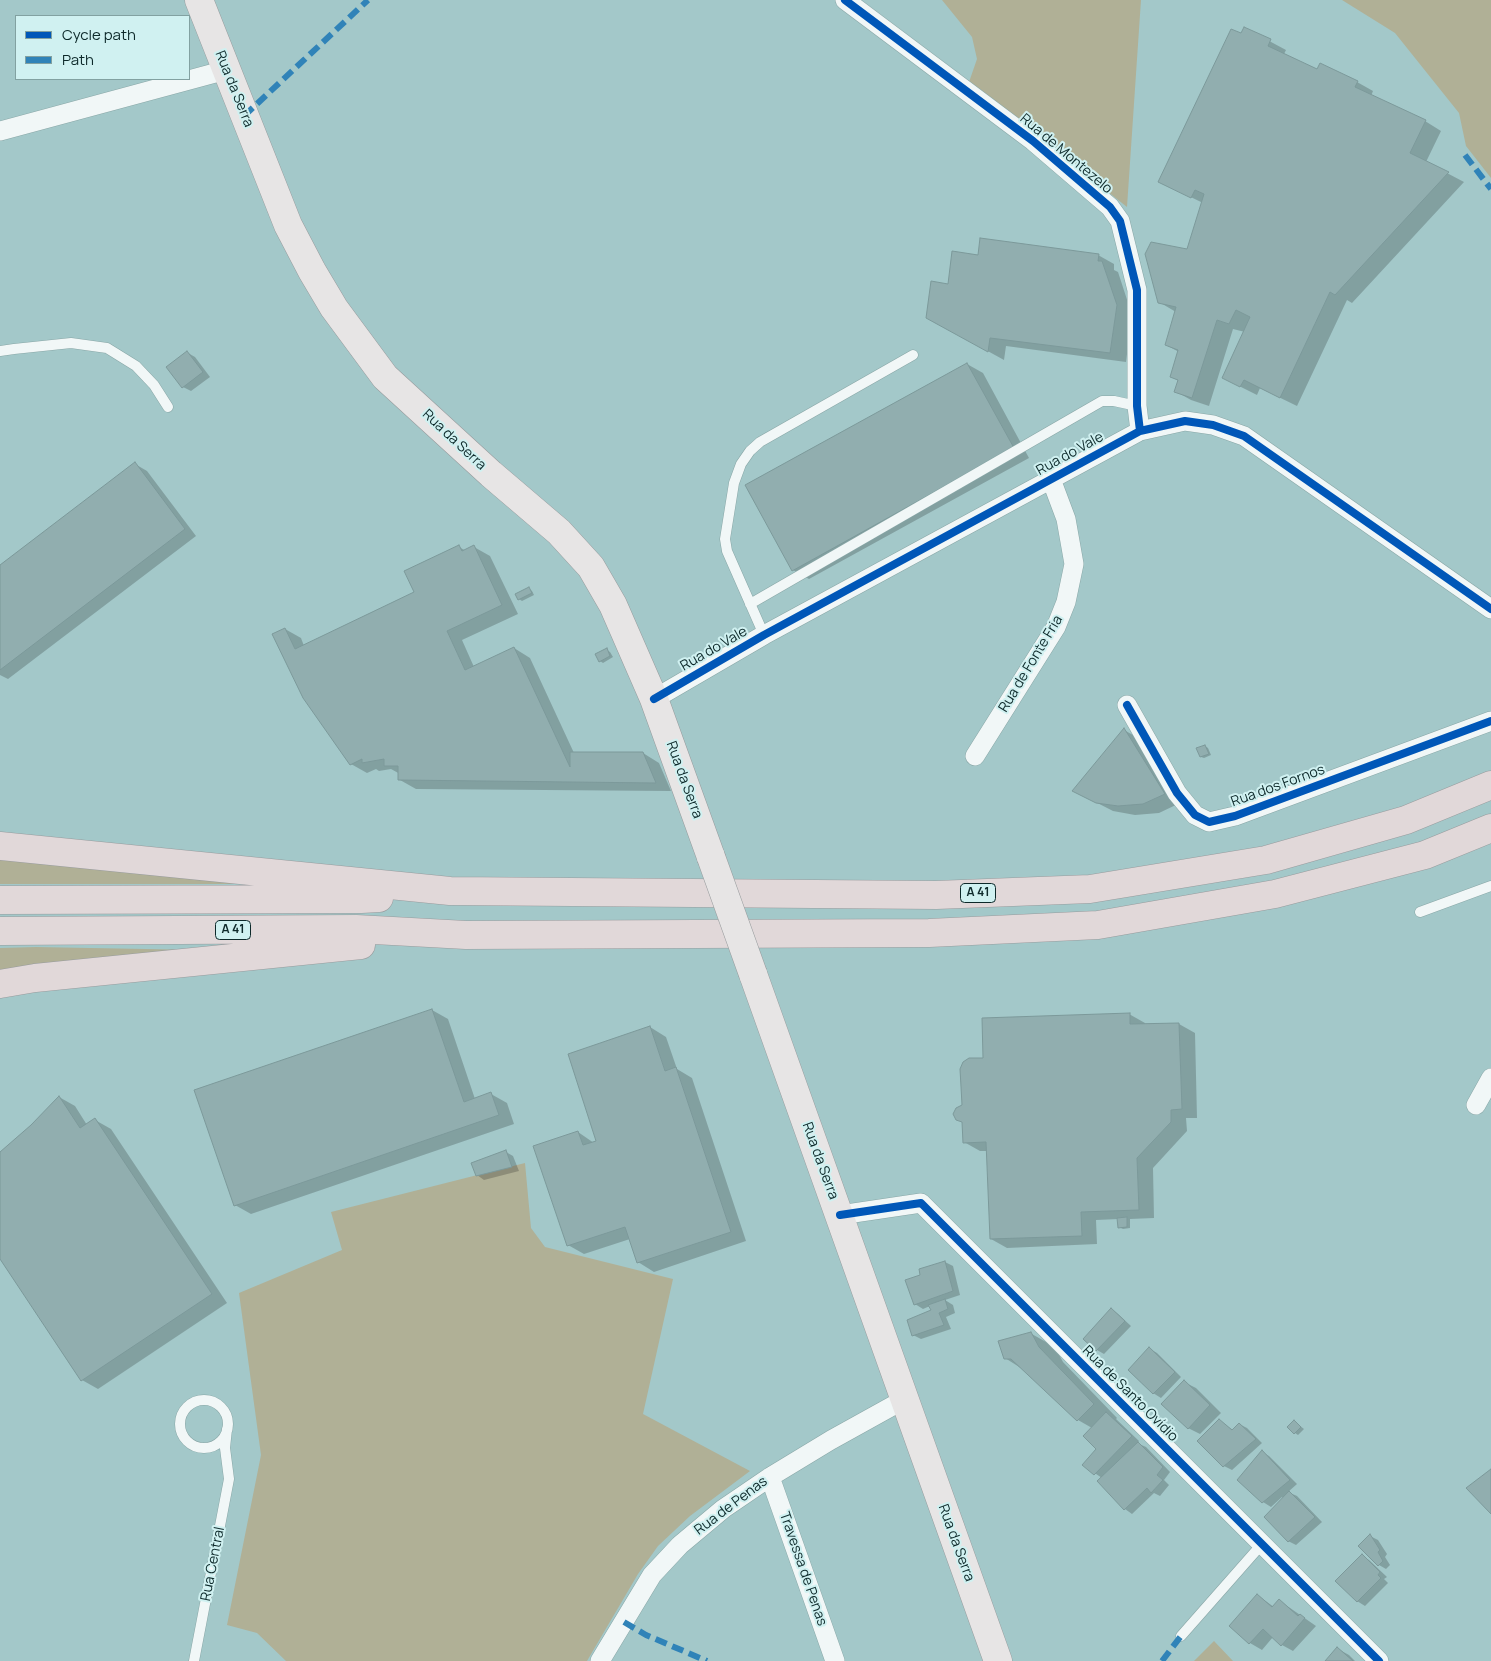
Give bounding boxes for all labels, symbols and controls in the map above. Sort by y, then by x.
legend [15,15,190,80]
text: Cycle path [62,24,136,45]
street label: Rua da Serra [211,48,257,130]
text: Path [62,49,94,70]
street label: Rua de Montezelo [1016,110,1116,198]
street label: Rua da Serra [419,406,489,474]
street label: Rua do Vale [1034,429,1106,479]
street label: Rua de Fonte Fria [996,613,1066,715]
street label: Rua do Vale [678,623,750,675]
street label: Rua da Serra [662,739,706,821]
street label: Rua dos Fornos [1229,761,1327,811]
road number: A 41 [960,884,996,902]
road number: A 41 [216,920,250,940]
street label: Rua da Serra [798,1120,842,1202]
street label: Rua de Santo Ovídio [1079,1343,1181,1445]
street label: Rua de Penas [691,1473,771,1539]
street label: Rua da Serra [934,1502,978,1584]
street label: Travessa de Penas [776,1510,830,1628]
street label: Rua Central [198,1525,228,1603]

